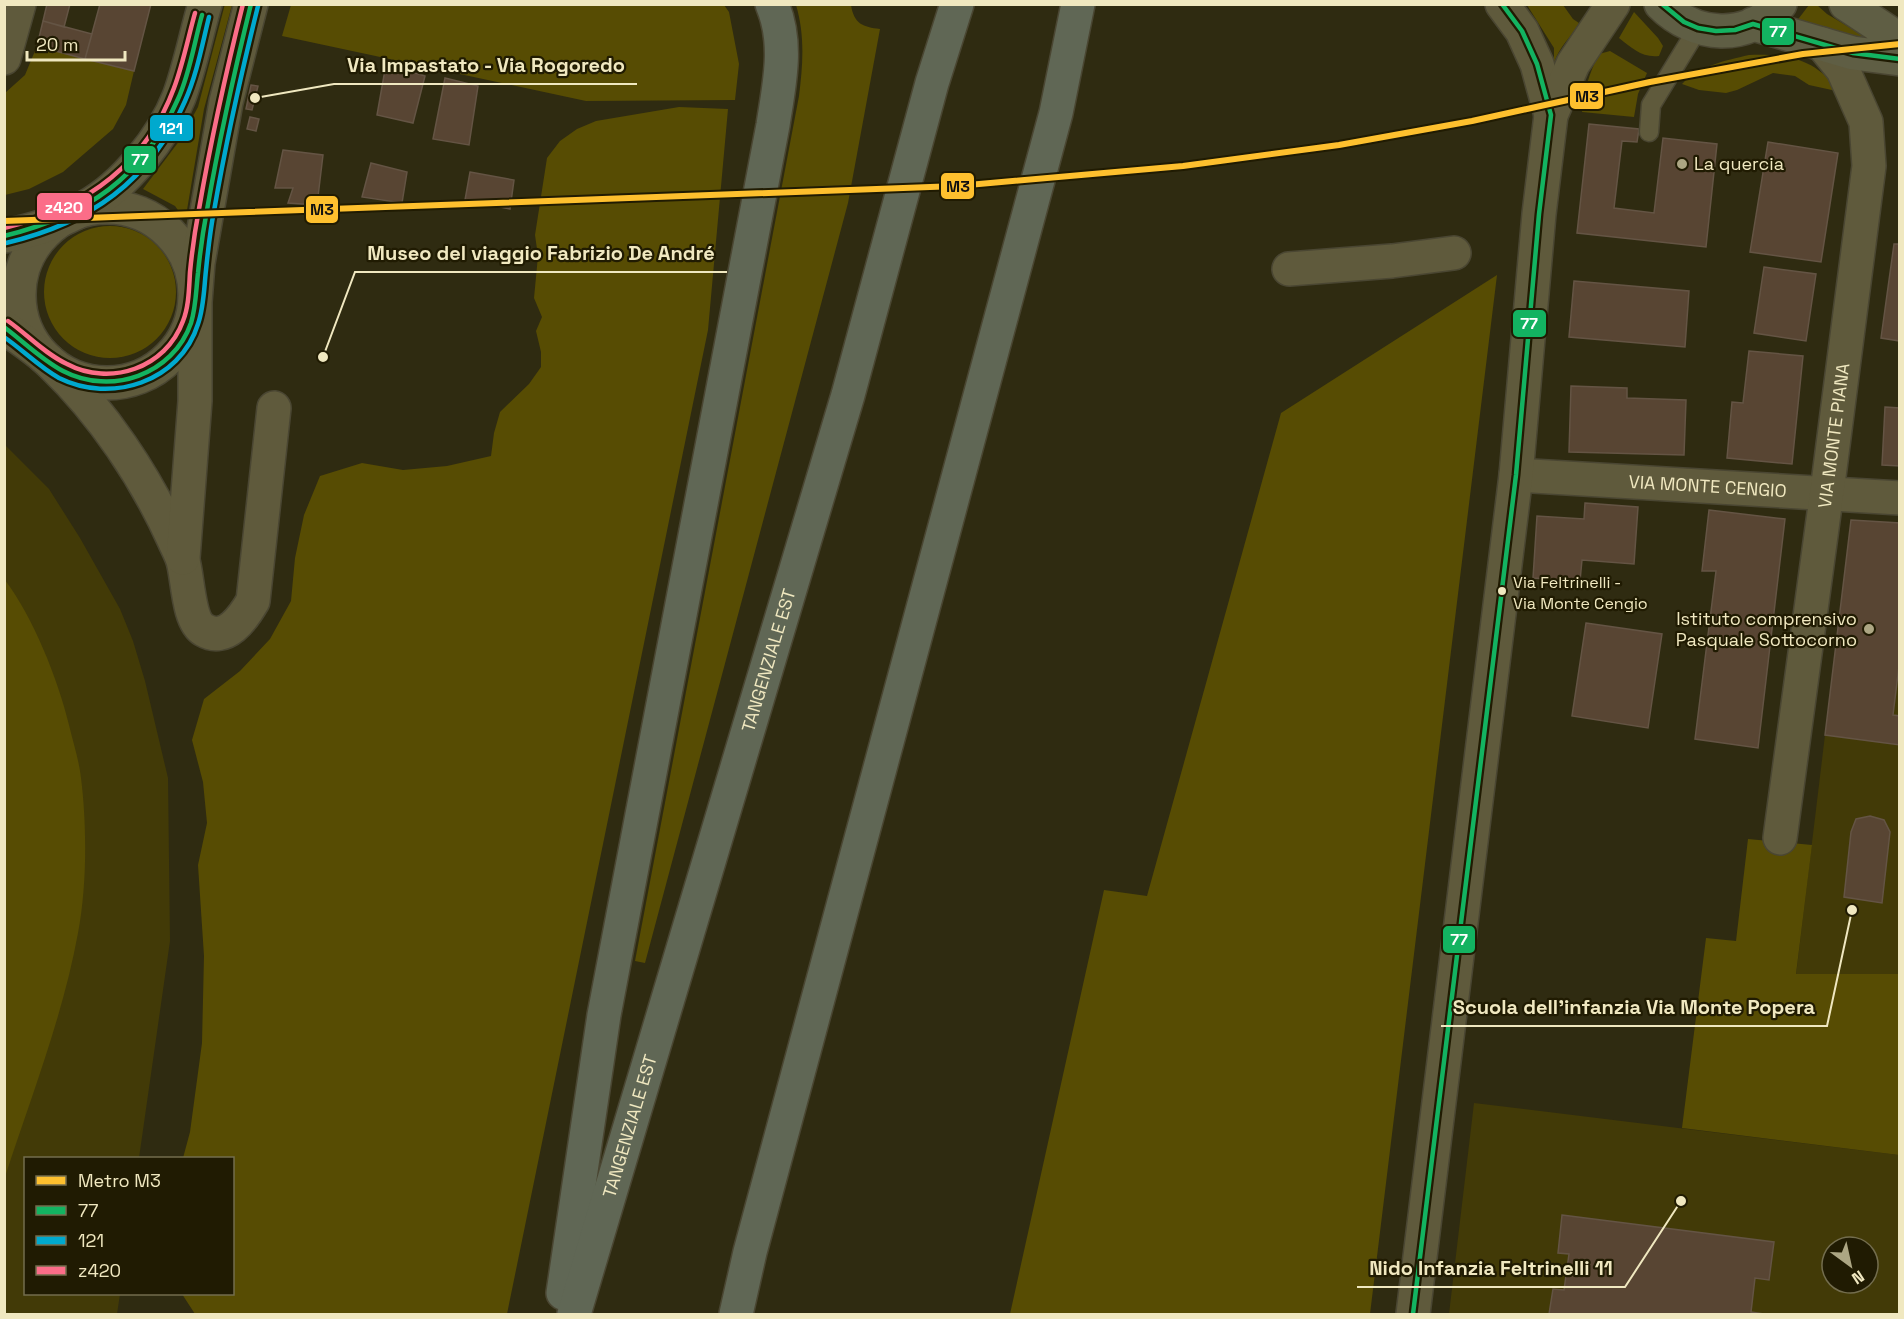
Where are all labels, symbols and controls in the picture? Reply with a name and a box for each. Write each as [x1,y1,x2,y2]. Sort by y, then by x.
line badge: 77 [1761,17,1795,46]
text: 77 [1769,21,1787,42]
scale bar [27,24,124,62]
text: 20 m [36,33,79,56]
callout: Via Impastato - Via Rogoredo [334,46,637,84]
text: Via Impastato - Via Rogoredo [347,52,625,78]
line badge: M3 [1569,82,1604,110]
text: M3 [1575,86,1599,107]
line badge: 121 [149,114,194,142]
text: 121 [159,118,183,139]
line badge: 77 [123,145,157,174]
text: 77 [131,149,149,170]
place label: La quercia [1694,152,1784,175]
marker: La quercia [1675,157,1689,171]
line badge: M3 [940,172,975,200]
text: M3 [946,176,970,197]
line badge: z420 [36,192,93,221]
line badge: M3 [305,195,339,224]
text: z420 [45,197,83,218]
text: M3 [310,199,334,220]
callout: Museo del viaggio Fabrizio De André [355,234,727,272]
text: Museo del viaggio Fabrizio De André [367,240,715,266]
line badge: 77 [1512,309,1547,338]
text: 77 [1520,313,1538,334]
street label: VIA MONTE PIANA [1813,362,1854,510]
street label: VIA MONTE CENGIO [1628,470,1787,502]
place label: Via Feltrinelli - Via Monte Cengio [1513,572,1648,614]
street label: TANGENZIALE EST [736,585,801,735]
marker: Via Feltrinelli - Via Monte Cengio [1496,585,1508,597]
place label: Istituto comprensivo Pasquale Sottocorno [1676,607,1857,651]
marker: Istituto comprensivo Pasquale Sottocorno [1862,622,1876,636]
line badge: 77 [1442,925,1476,954]
text: 77 [1450,929,1468,950]
callout: Scuola dell’infanzia Via Monte Popera [1441,988,1827,1026]
text: Scuola dell’infanzia Via Monte Popera [1453,994,1816,1020]
street label: TANGENZIALE EST [597,1051,662,1200]
legend [24,1157,234,1295]
text: Metro M3 [78,1169,161,1192]
text: 77 [78,1199,98,1222]
text: 121 [78,1229,104,1252]
north arrow [1820,1235,1880,1295]
callout: Nido Infanzia Feltrinelli 11 [1357,1249,1625,1287]
text: Nido Infanzia Feltrinelli 11 [1369,1255,1613,1281]
text: z420 [78,1259,121,1282]
text: N [1848,1265,1868,1289]

